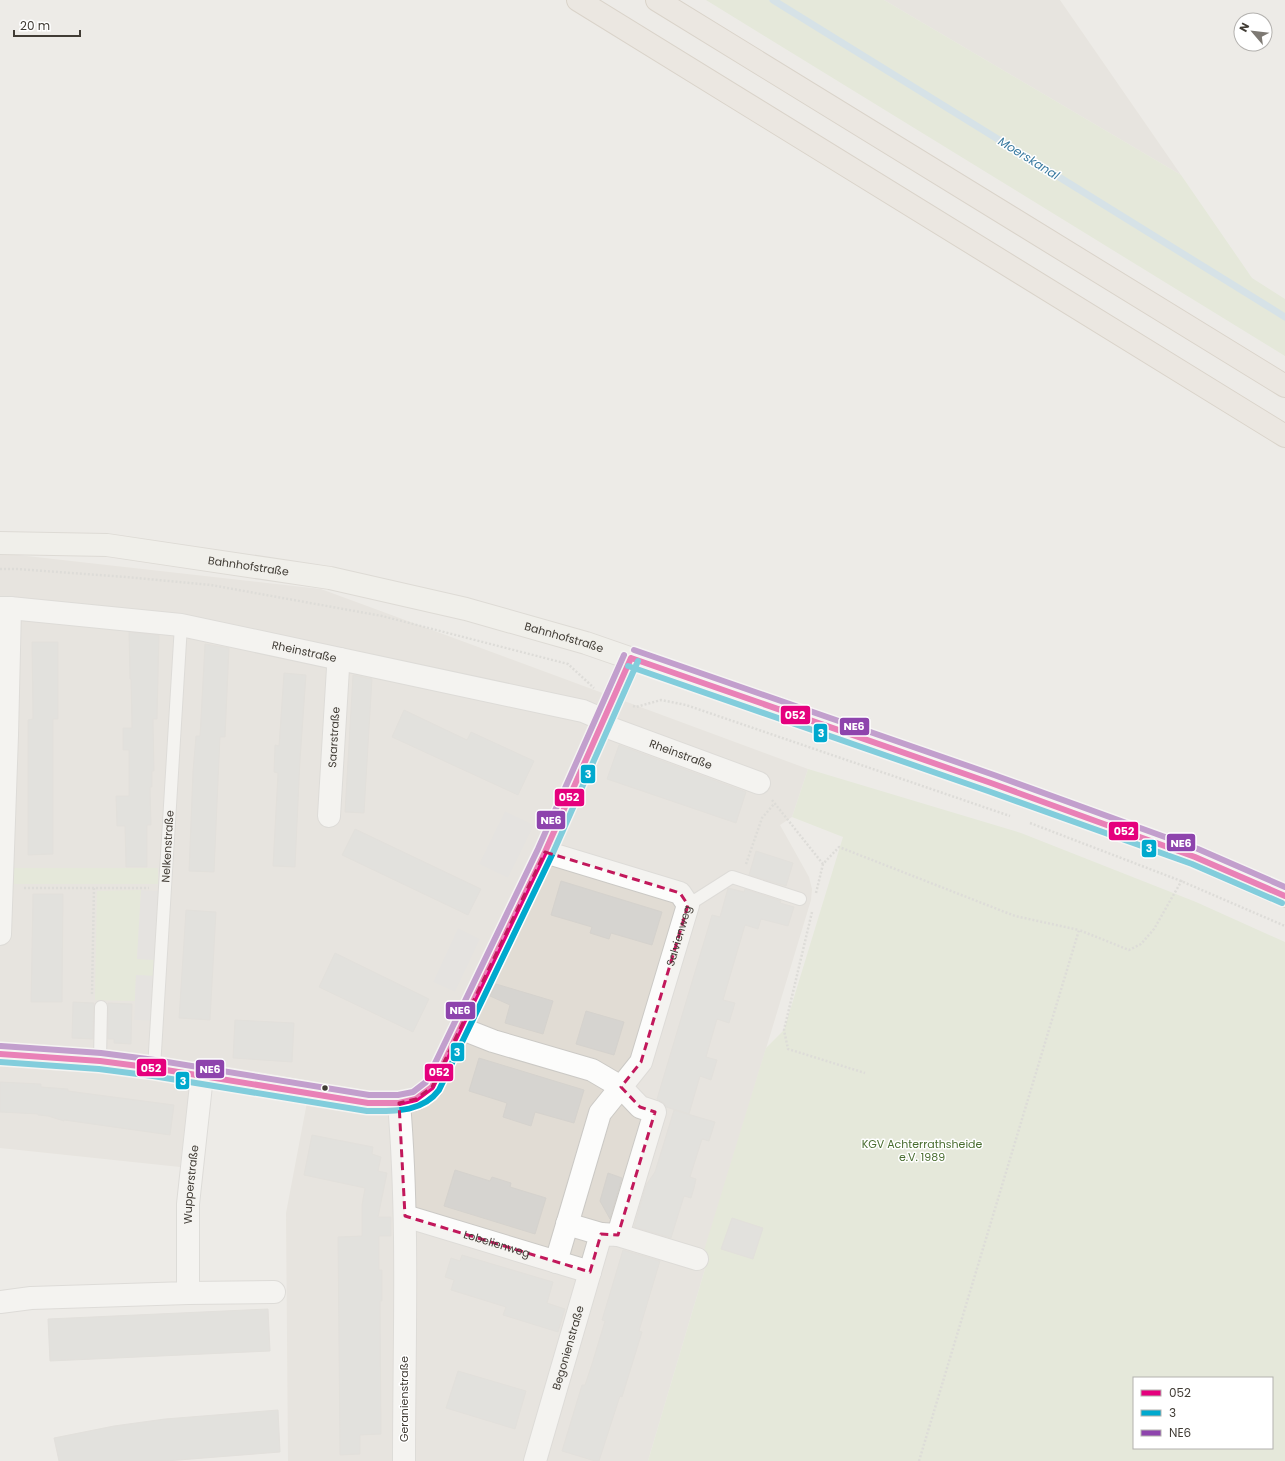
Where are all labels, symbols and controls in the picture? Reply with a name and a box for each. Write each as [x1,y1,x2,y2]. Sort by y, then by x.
scale bar [14,12,80,38]
north arrow [1233,12,1273,52]
text: 20 m [20,17,50,34]
text: N [1235,20,1253,35]
water label: Moerskanal [995,132,1063,184]
street label: Bahnhofstraße [207,552,290,580]
street label: Bahnhofstraße [523,618,606,657]
street label: Rheinstraße [270,637,338,666]
line badge: 052 [780,705,811,725]
street label: Saarstraße [324,706,344,768]
text: 052 [785,707,805,723]
line badge: NE6 [839,717,870,736]
text: NE6 [843,718,865,734]
line badge: 3 [813,723,828,743]
text: 3 [818,725,825,741]
street label: Rheinstraße [647,735,715,773]
line badge: 3 [580,764,596,784]
text: 3 [585,766,592,782]
line badge: 052 [554,788,585,807]
text: 052 [559,789,579,805]
street label: Nelkenstraße [157,810,178,883]
line badge: NE6 [536,810,566,830]
text: NE6 [540,812,562,828]
line badge: 052 [1108,821,1139,841]
text: 052 [1114,823,1134,839]
line badge: NE6 [1166,833,1196,852]
text: NE6 [1170,835,1192,851]
line badge: 3 [1141,839,1157,858]
text: 3 [1146,840,1153,856]
street label: Salvienweg [662,903,695,968]
line badge: NE6 [445,1001,476,1020]
text: NE6 [449,1002,471,1018]
line badge: 3 [450,1042,465,1062]
text: 3 [454,1044,461,1060]
line badge: 052 [136,1058,167,1077]
line badge: NE6 [195,1059,225,1079]
text: 052 [141,1060,161,1076]
text: NE6 [199,1061,221,1077]
line badge: 052 [424,1063,454,1082]
text: 052 [429,1064,449,1080]
line badge: 3 [175,1071,190,1090]
text: 3 [180,1073,187,1089]
unlabelled marker [320,1083,330,1093]
park label: KGV Achterrathsheide e.V. 1989 [862,1136,983,1165]
street label: Wupperstraße [180,1144,202,1224]
street label: Lobelienweg [462,1226,532,1261]
street label: Begonienstraße [548,1303,588,1392]
street label: Geranienstraße [396,1356,412,1442]
legend [1133,1377,1273,1449]
text: 052 [1169,1384,1191,1401]
text: 3 [1169,1404,1176,1421]
text: NE6 [1169,1424,1191,1441]

